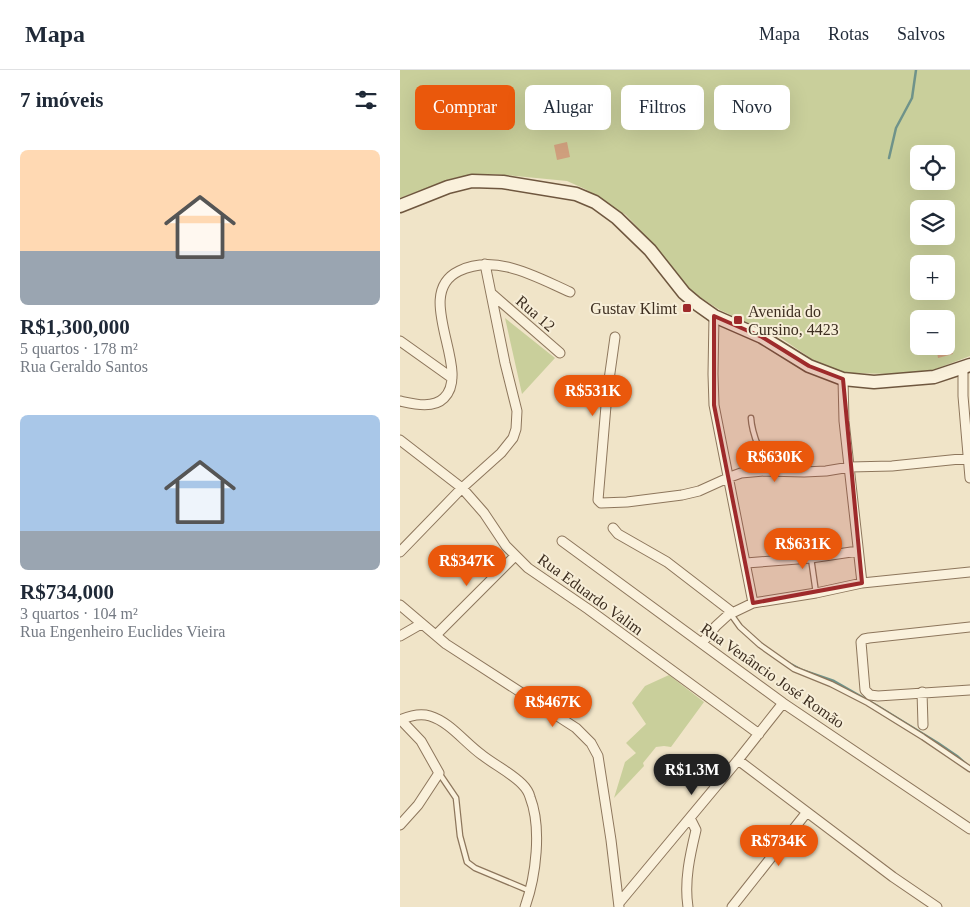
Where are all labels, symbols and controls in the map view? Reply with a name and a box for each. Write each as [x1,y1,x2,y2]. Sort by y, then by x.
text: Mapa [25,21,85,47]
text: Mapa [759,24,800,44]
text: Rotas [828,24,869,44]
text: Salvos [897,24,945,44]
chip: Comprar [415,85,515,130]
chip: Alugar [525,85,611,130]
chip: Filtros [621,85,704,130]
chip: Novo [714,85,790,130]
icon: filters [352,86,380,114]
text: 7 imóveis [20,88,103,112]
map controls [910,145,955,355]
button: locate [910,145,955,190]
icon: home [155,182,245,272]
button: layers [910,200,955,245]
button: + [910,255,955,300]
street label: Rua 12 [513,292,559,335]
place label: Gustav Klimt [590,300,678,317]
marker: Gustav Klimt [681,302,693,314]
place label: Avenida do Cursino, 4423 [748,303,839,338]
button: − [910,310,955,355]
marker: Avenida do Cursino, 4423 [732,314,744,326]
text: R$1,300,000 [20,315,130,339]
text: 5 quartos · 178 m² [20,340,138,357]
text: Rua Geraldo Santos [20,358,148,375]
pin: R$531K [552,374,634,417]
text: R$531K [565,382,621,399]
pin: R$630K [734,440,816,483]
icon: home [155,447,245,537]
text: R$630K [747,448,803,465]
pin: R$631K [762,528,844,570]
text: R$631K [775,535,831,552]
pin: R$347K [426,544,508,587]
street label: Rua Eduardo Valim [535,551,647,639]
text: R$347K [439,552,495,569]
text: R$734,000 [20,580,114,604]
text: 3 quartos · 104 m² [20,605,138,622]
street label: Rua Venâncio José Romão [698,619,848,731]
text: Rua Engenheiro Euclides Vieira [20,623,225,640]
pin: R$467K [512,686,594,728]
text: R$467K [525,693,581,710]
pin: R$1.3M [651,754,733,796]
text: R$1.3M [665,761,719,778]
pin: R$734K [738,824,820,867]
text: R$734K [751,832,807,849]

